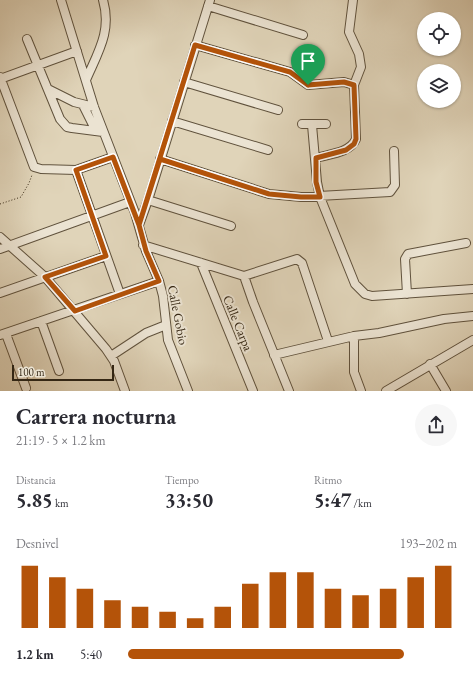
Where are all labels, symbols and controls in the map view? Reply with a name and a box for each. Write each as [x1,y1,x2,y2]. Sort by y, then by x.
map controls [417,12,461,108]
button: locate [417,12,461,56]
pin [291,44,325,85]
icon: arrive [297,50,319,72]
button: layers [417,64,461,108]
street label: Calle Gobio [164,284,192,346]
street label: Calle Carpa [219,293,257,354]
scale bar [12,363,114,382]
text: 100 m [18,365,45,379]
text: Carrera nocturna [16,402,176,431]
button: share [415,404,457,446]
text: 21:19 · 5 × 1.2 km [16,432,106,449]
text: Distancia [16,473,56,487]
text: Tiempo [165,473,199,487]
text: Ritmo [314,473,342,487]
text: 5.85 [16,487,53,513]
text: 33:50 [165,487,213,513]
text: 5:47 [314,487,351,513]
text: km [53,496,69,510]
text: /km [351,496,372,510]
text: Desnivel [16,535,59,552]
text: 193–202 m [400,535,457,552]
text: 1.2 km [16,646,54,663]
text: 5:40 [80,646,102,663]

